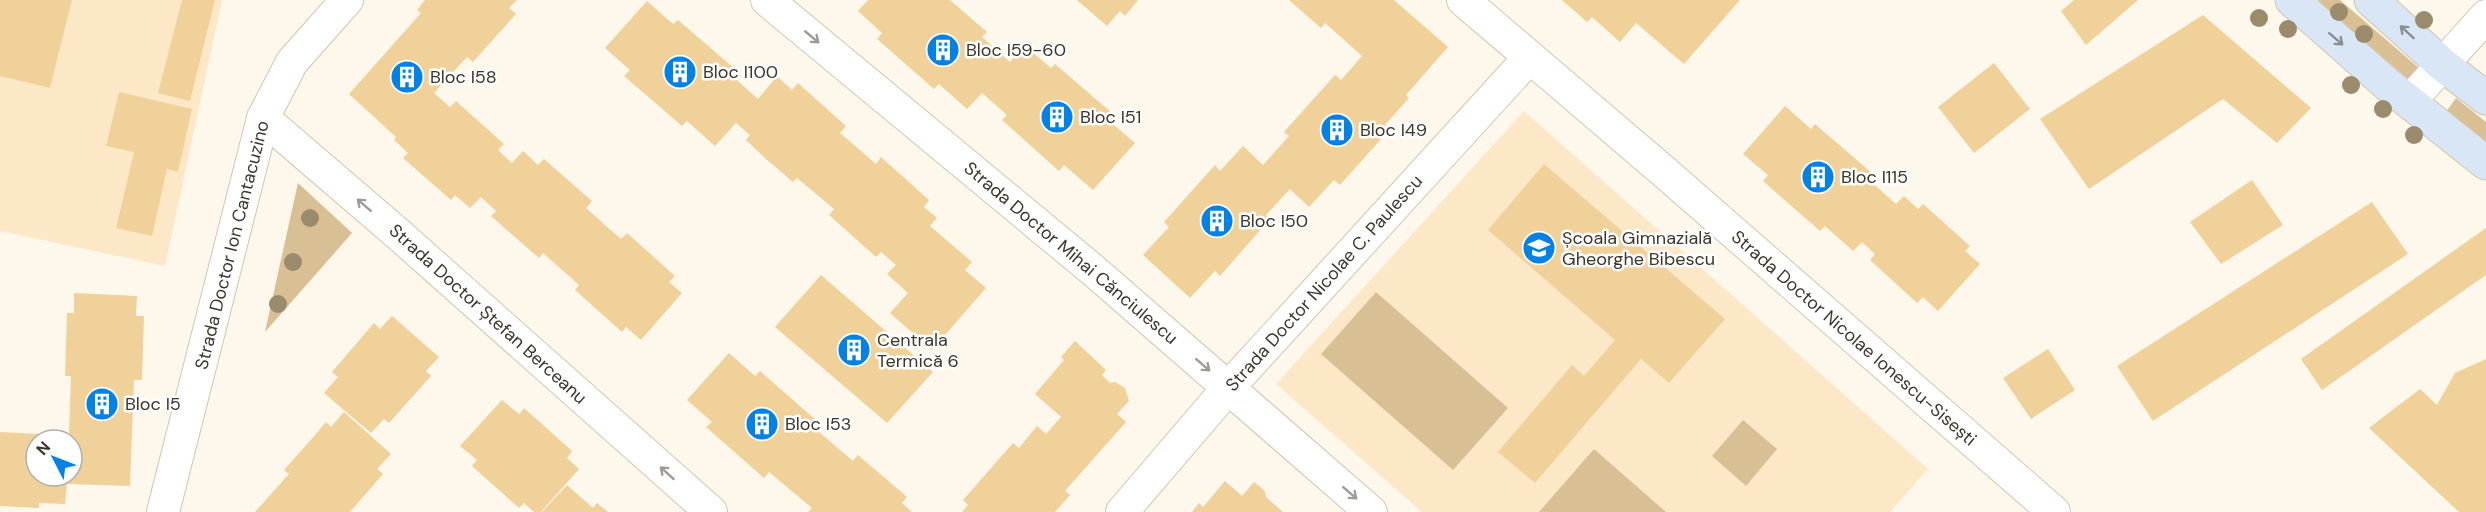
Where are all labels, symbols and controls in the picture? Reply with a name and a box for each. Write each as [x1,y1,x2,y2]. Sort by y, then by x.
one-way arrow [2400,25,2415,39]
one-way arrow [804,31,820,44]
building icon: Bloc I59-60 [925,32,961,68]
one-way arrow [2328,32,2343,46]
place label: Bloc I59-60 [966,38,1066,62]
building icon: Bloc I100 [662,54,698,90]
building icon: Bloc I58 [389,59,425,95]
place label: Bloc I100 [703,60,778,84]
place label: Bloc I58 [430,65,497,89]
building icon: Bloc I51 [1039,99,1075,135]
place label: Bloc I51 [1080,105,1141,129]
building icon: Bloc I49 [1319,112,1355,148]
street label: Strada Doctor Ion Cantacuzino [189,118,275,372]
place label: Bloc I49 [1360,118,1427,142]
street label: Strada Doctor Mihai Cănciulescu [959,156,1183,350]
building icon: Bloc I115 [1800,159,1836,195]
place label: Bloc I115 [1841,165,1908,189]
street label: Strada Doctor Nicolae C. Paulescu [1220,170,1428,396]
one-way arrow [356,198,372,211]
building icon: Bloc I50 [1199,203,1235,239]
place label: Bloc I50 [1240,209,1308,233]
street label: Strada Doctor Ștefan Berceanu [384,219,592,409]
street label: Strada Doctor Nicolae Ionescu-Sisești [1726,225,1982,451]
place label: Școala Gimnazială Gheorghe Bibescu [1562,226,1715,271]
school or university icon: Școala Gimnazială Gheorghe Bibescu [1521,230,1557,266]
place label: Centrala Termică 6 [877,328,959,373]
building icon: Centrala Termică 6 [836,332,872,368]
one-way arrow [1195,358,1211,371]
building icon: Bloc I5 [84,386,120,422]
place label: Bloc I5 [125,392,181,416]
building icon: Bloc I53 [744,406,780,442]
place label: Bloc I53 [785,412,851,436]
north arrow [24,428,84,488]
text: N [32,437,55,460]
one-way arrow [660,466,675,480]
one-way arrow [1342,486,1357,500]

